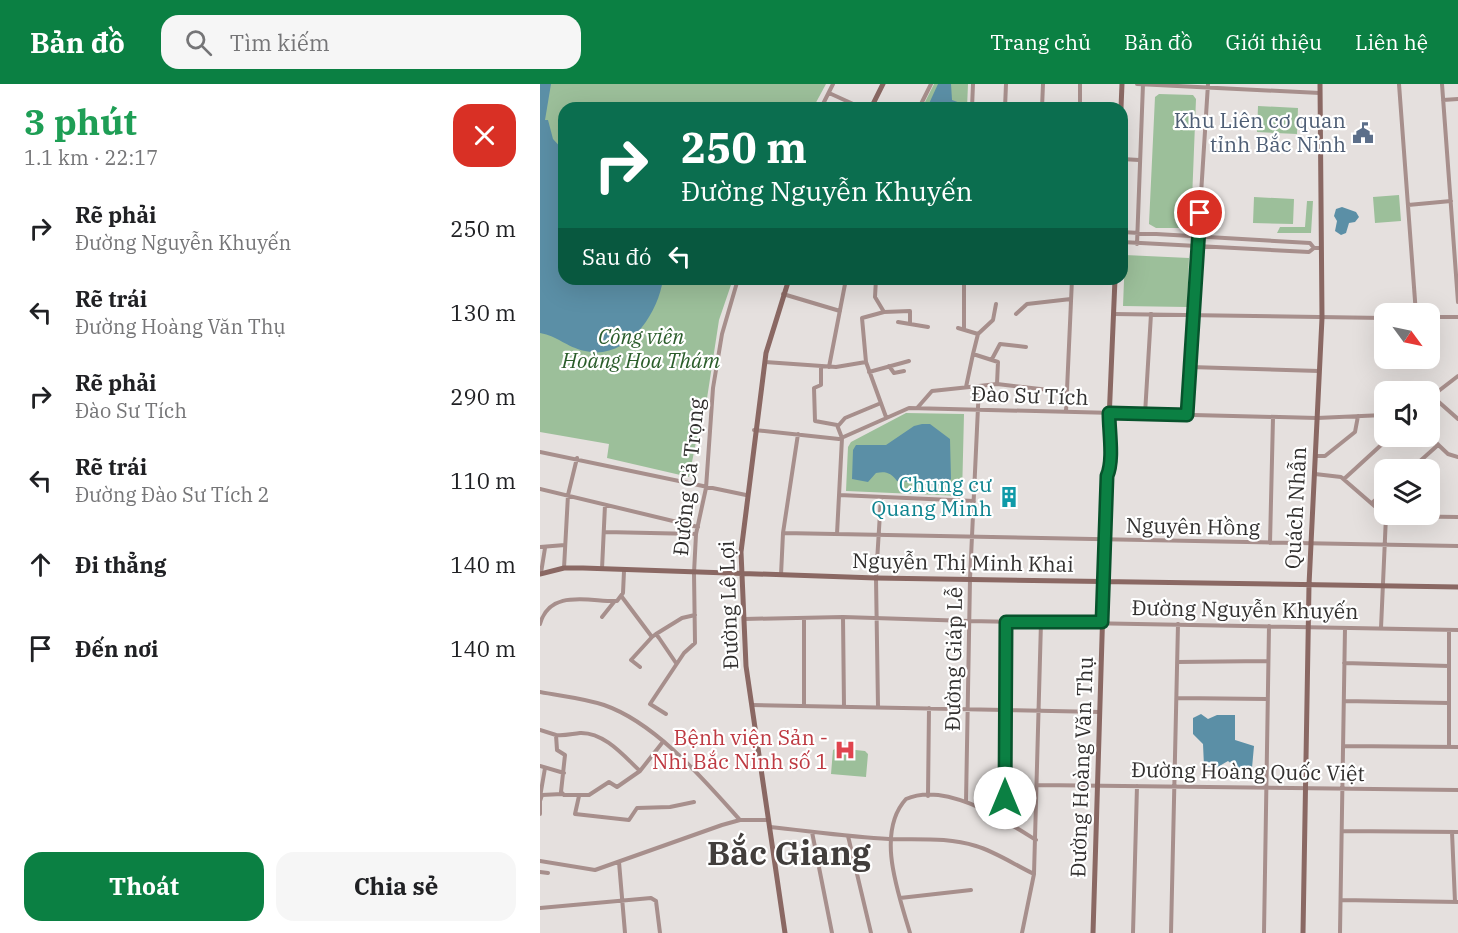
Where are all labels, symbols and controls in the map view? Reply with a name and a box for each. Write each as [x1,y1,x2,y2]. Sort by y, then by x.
search box [161,15,581,69]
text: Bản đồ [30,24,125,61]
icon: search [182,26,215,59]
text: Tìm kiếm [230,28,330,57]
text: Trang chủ [990,28,1091,56]
text: Bản đồ [1124,28,1193,56]
text: Giới thiệu [1226,28,1322,56]
text: Liên hệ [1355,28,1428,56]
text: 3 phút [24,98,137,145]
button: close [453,104,516,167]
place label: Khu Liên cơ quan tỉnh Bắc Ninh [1174,106,1346,158]
text: 250 m [681,120,807,175]
public building icon: Khu Liên cơ quan tỉnh Bắc Ninh [1351,121,1375,145]
icon: right [582,126,660,204]
text: 1.1 km · 22:17 [24,144,158,171]
text: Đường Nguyễn Khuyến [681,173,973,208]
pin [1174,187,1225,238]
icon: arrive [1183,196,1216,229]
text: Rẽ phải [75,200,156,229]
icon: right [24,212,57,245]
text: 250 m [450,214,516,243]
text: Đường Nguyễn Khuyến [75,229,291,256]
icon: left [663,240,696,273]
text: Sau đó [582,242,651,271]
text: Rẽ trái [75,284,147,313]
icon: left [24,296,57,329]
text: 130 m [450,298,516,327]
north arrow [1374,303,1440,369]
map controls [1374,303,1440,525]
text: Đường Hoàng Văn Thụ [75,313,286,340]
park label: Công viên Hoàng Hoa Thám [561,322,720,374]
text: Rẽ phải [75,368,156,397]
street label: Đào Sư Tích [971,379,1089,411]
icon: right [24,380,57,413]
button: sound [1374,381,1440,447]
text: 290 m [450,382,516,411]
street label: Đường Cả Trọng [666,396,710,557]
text: Đào Sư Tích [75,397,187,424]
street label: Quách Nhẫn [1278,446,1312,570]
text: Rẽ trái [75,452,147,481]
button: layers [1374,459,1440,525]
icon: left [24,464,57,497]
text: 110 m [450,466,516,495]
place label: Chung cư Quang Minh [871,470,992,522]
text: Đường Đào Sư Tích 2 [75,481,270,508]
building icon: Chung cư Quang Minh [997,485,1021,509]
street label: Nguyên Hồng [1126,511,1261,541]
street label: Đường Lê Lợi [712,540,744,670]
street label: Nguyễn Thị Minh Khai [852,546,1074,578]
icon: ahead [24,548,57,581]
text: Đi thẳng [75,550,167,579]
text: 140 m [450,550,516,579]
street label: Đường Giáp Lễ [938,587,968,731]
street label: Đường Nguyễn Khuyến [1131,593,1359,625]
icon: arrive [24,632,57,665]
text: Đến nơi [75,634,158,663]
text: 140 m [450,634,516,663]
street label: Đường Hoàng Văn Thụ [1063,656,1099,878]
place label: Bệnh viện Sản - Nhi Bắc Ninh số 1 [652,723,828,775]
hospital icon: Bệnh viện Sản - Nhi Bắc Ninh số 1 [833,738,857,762]
street label: Đường Hoàng Quốc Việt [1131,755,1365,787]
position arrow [973,766,1037,830]
district label: Bắc Giang [707,831,871,874]
button: Thoát [24,852,264,921]
button: Chia sẻ [276,852,516,921]

